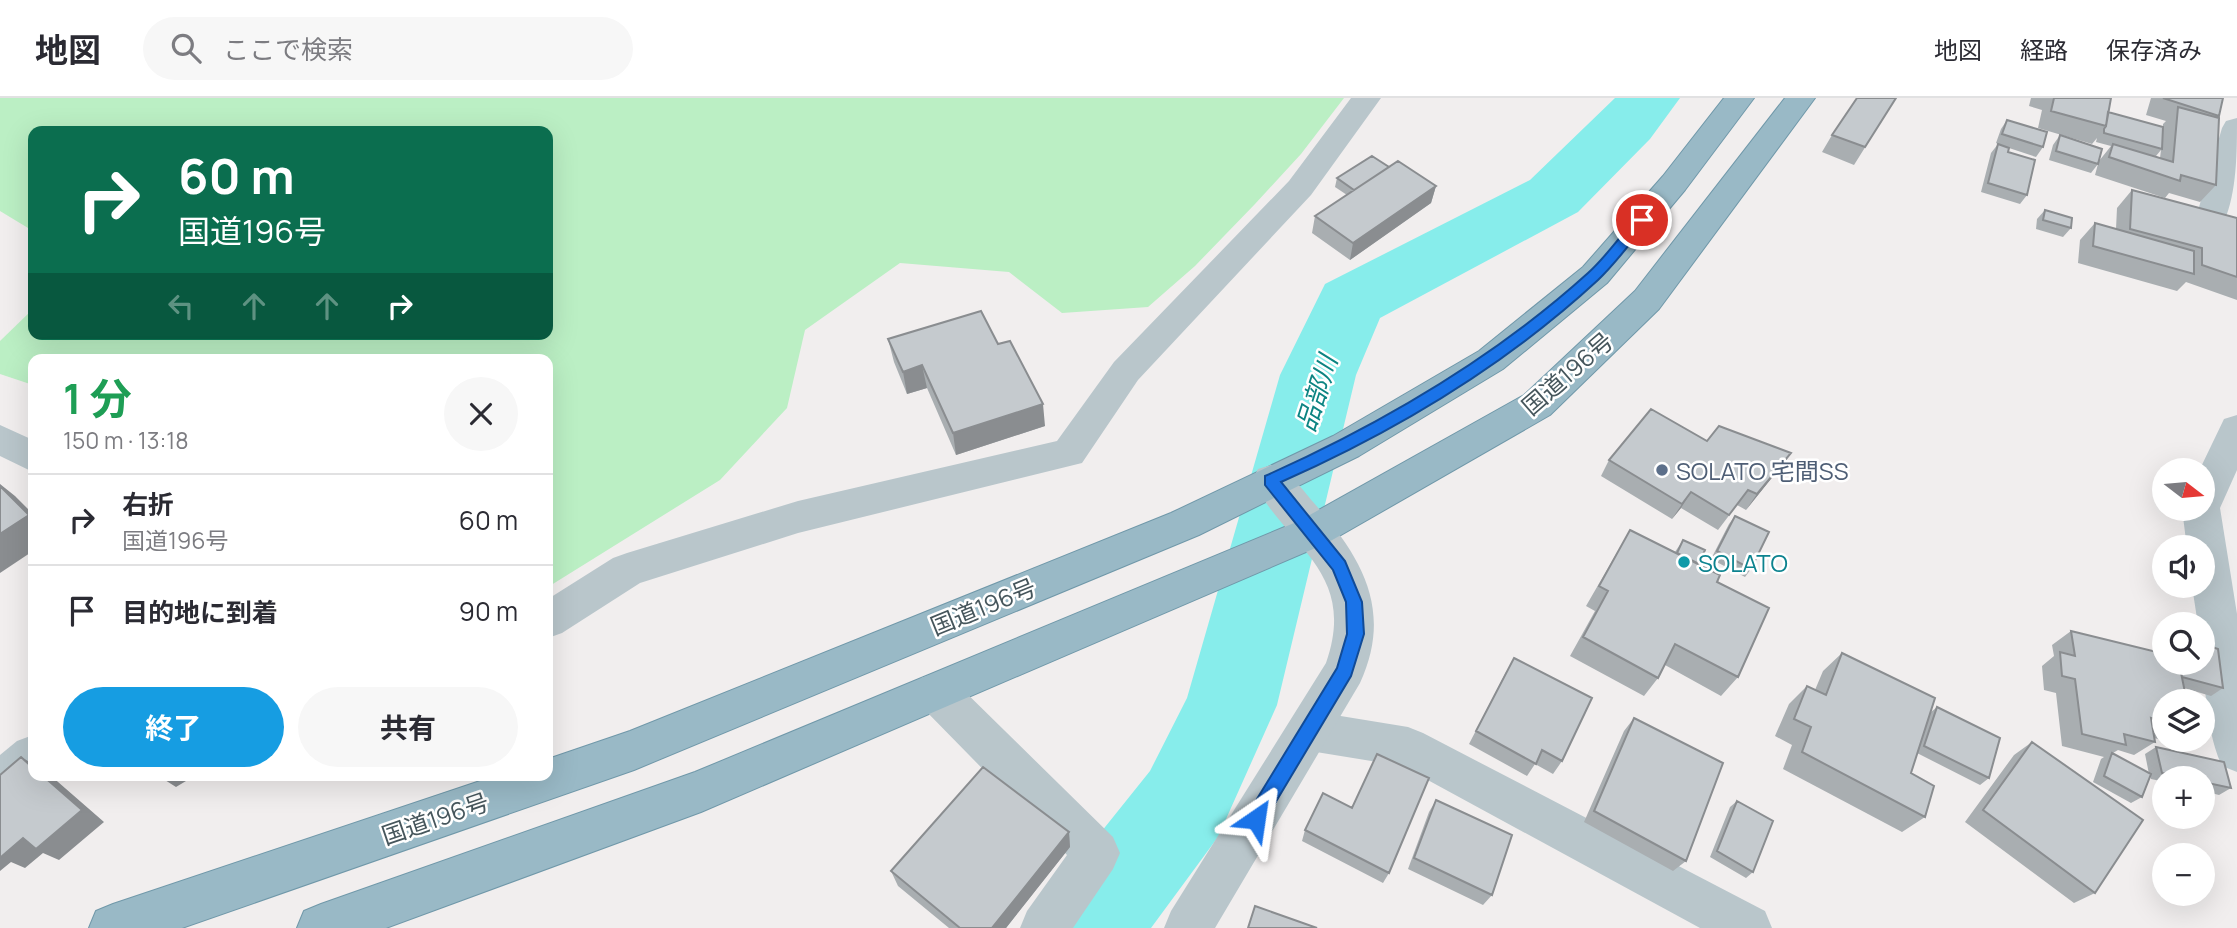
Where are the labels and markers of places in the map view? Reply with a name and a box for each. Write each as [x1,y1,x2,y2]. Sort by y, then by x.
pin [1612,190,1672,250]
place label: SOLATO 宅間SS [1676,454,1849,487]
marker: SOLATO 宅間SS [1654,462,1670,478]
place label: SOLATO [1698,546,1788,579]
marker: SOLATO [1676,554,1692,570]

